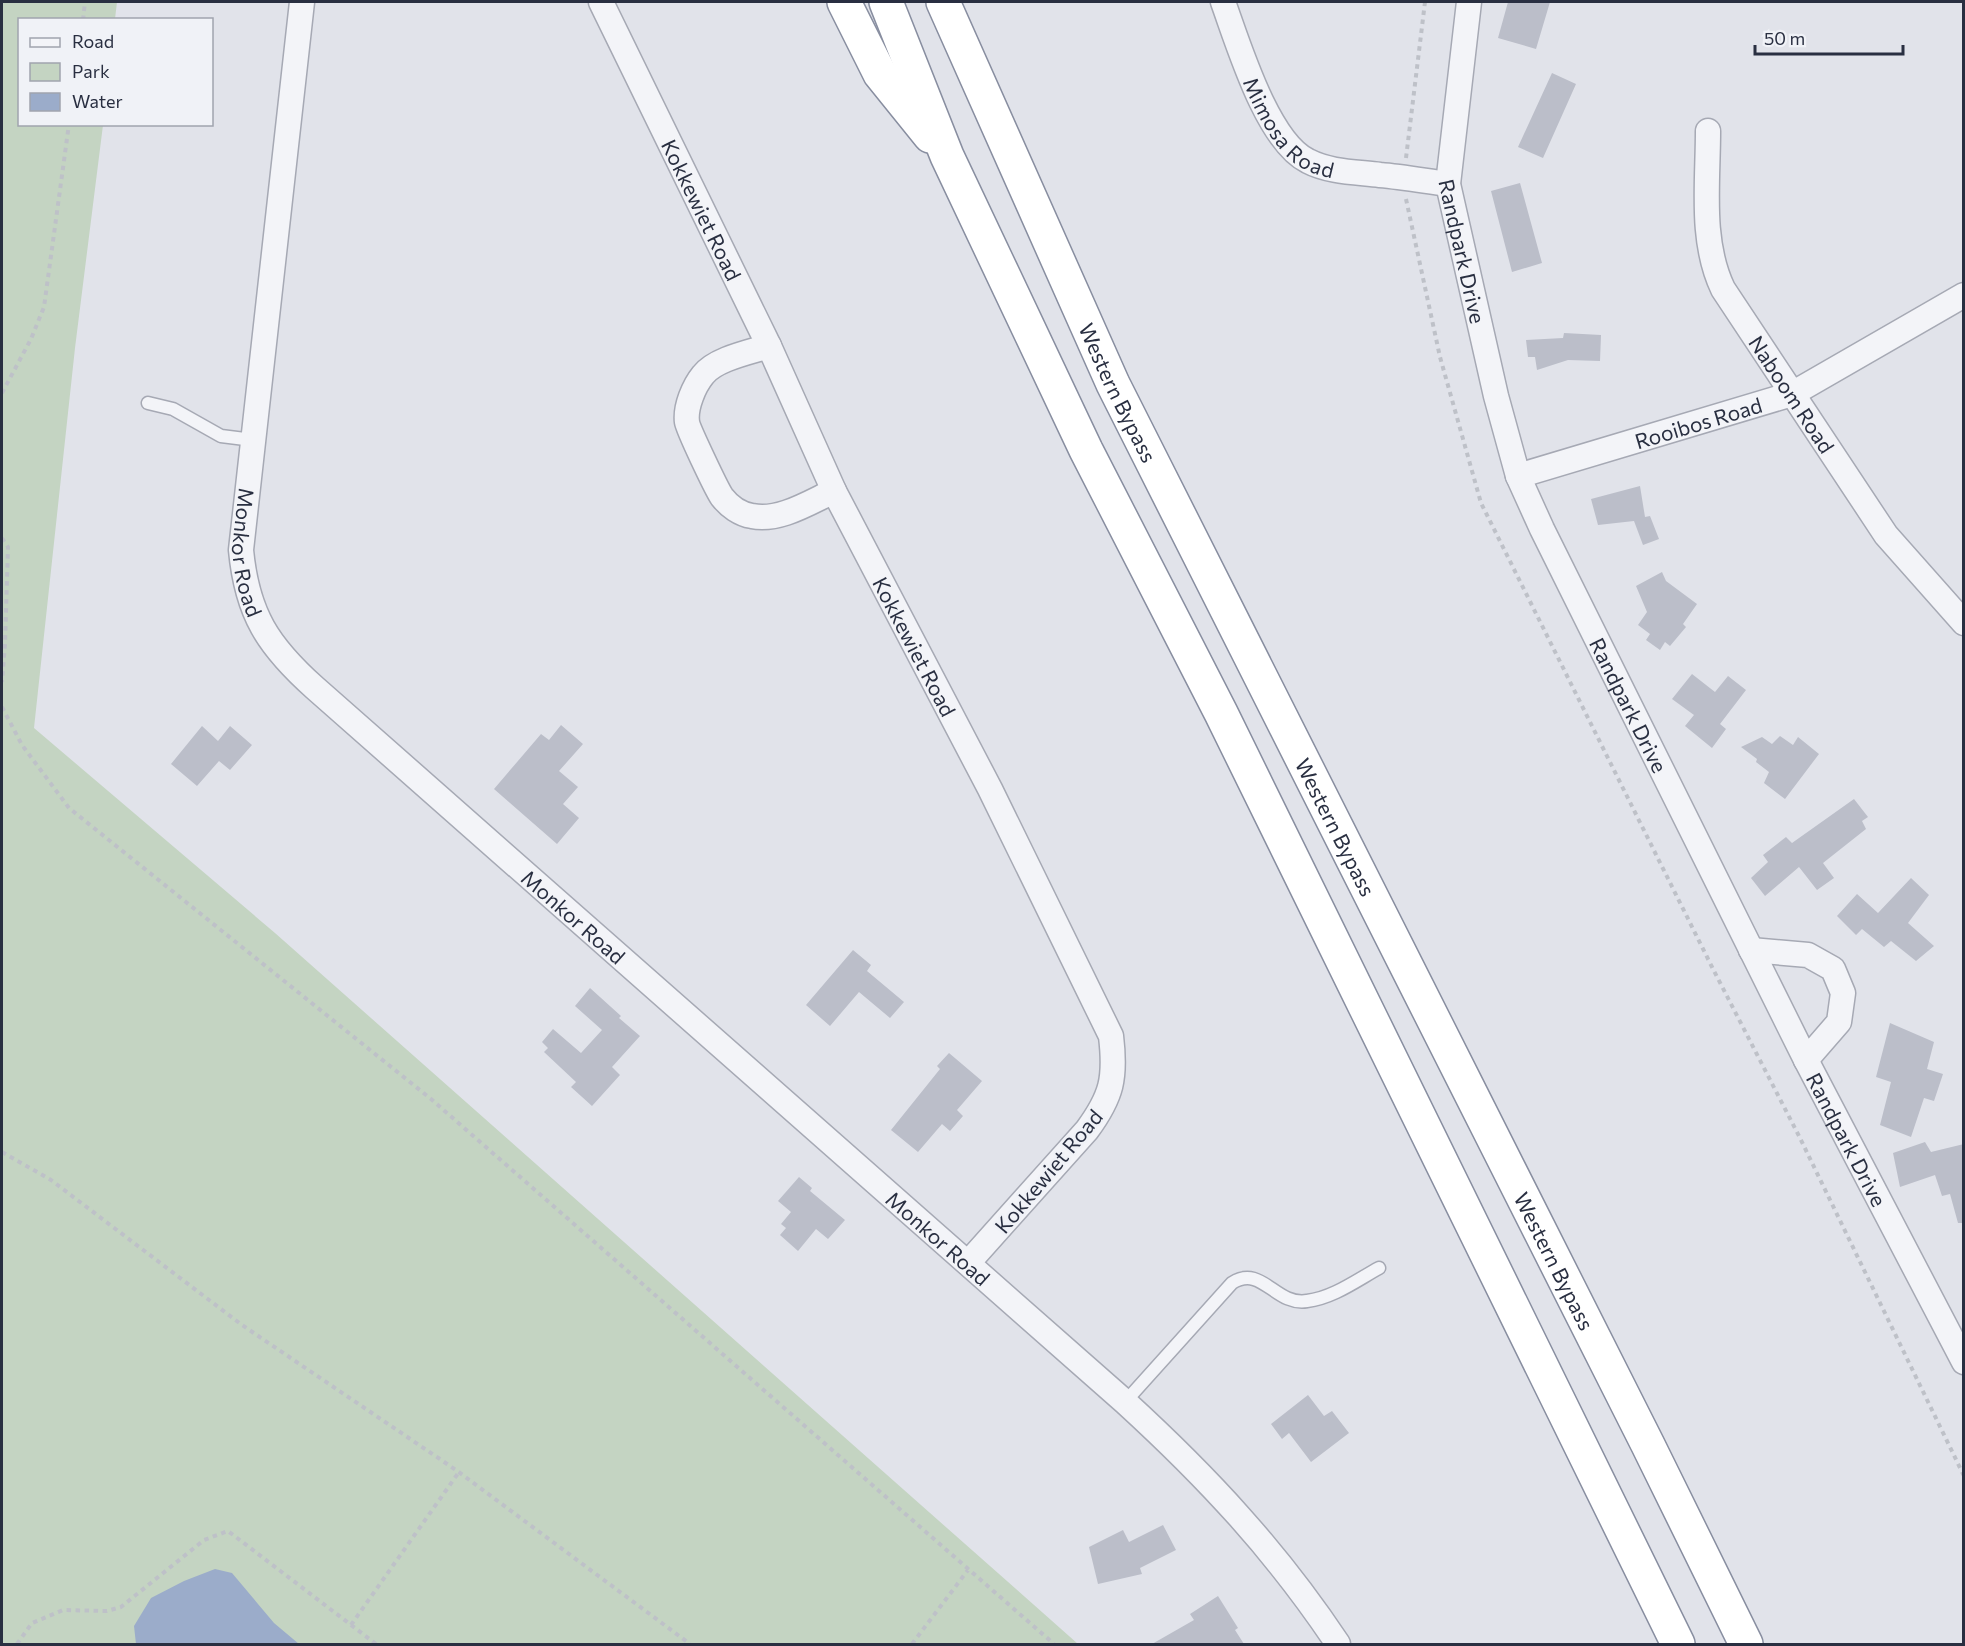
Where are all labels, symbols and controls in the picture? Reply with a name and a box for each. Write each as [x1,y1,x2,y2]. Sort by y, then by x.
legend [18,18,213,126]
scale bar [1755,18,1904,56]
text: 50 m [1764,27,1805,49]
text: Road [72,30,114,52]
text: Park [72,60,110,82]
street label: Mimosa Road [1239,73,1337,182]
text: Water [72,90,123,112]
street label: Kokkewiet Road [657,135,747,284]
street label: Randpark Drive [1435,177,1492,326]
street label: Western Bypass [1075,319,1163,466]
street label: Naboom Road [1745,330,1840,457]
street label: Rooibos Road [1632,391,1765,453]
street label: Monkor Road [228,487,268,620]
street label: Kokkewiet Road [869,572,962,720]
street label: Randpark Drive [1585,633,1673,776]
street label: Western Bypass [1291,754,1382,900]
street label: Monkor Road [517,864,631,969]
street label: Randpark Drive [1802,1068,1893,1210]
street label: Kokkewiet Road [989,1104,1107,1238]
street label: Monkor Road [882,1185,995,1290]
street label: Western Bypass [1510,1188,1600,1334]

